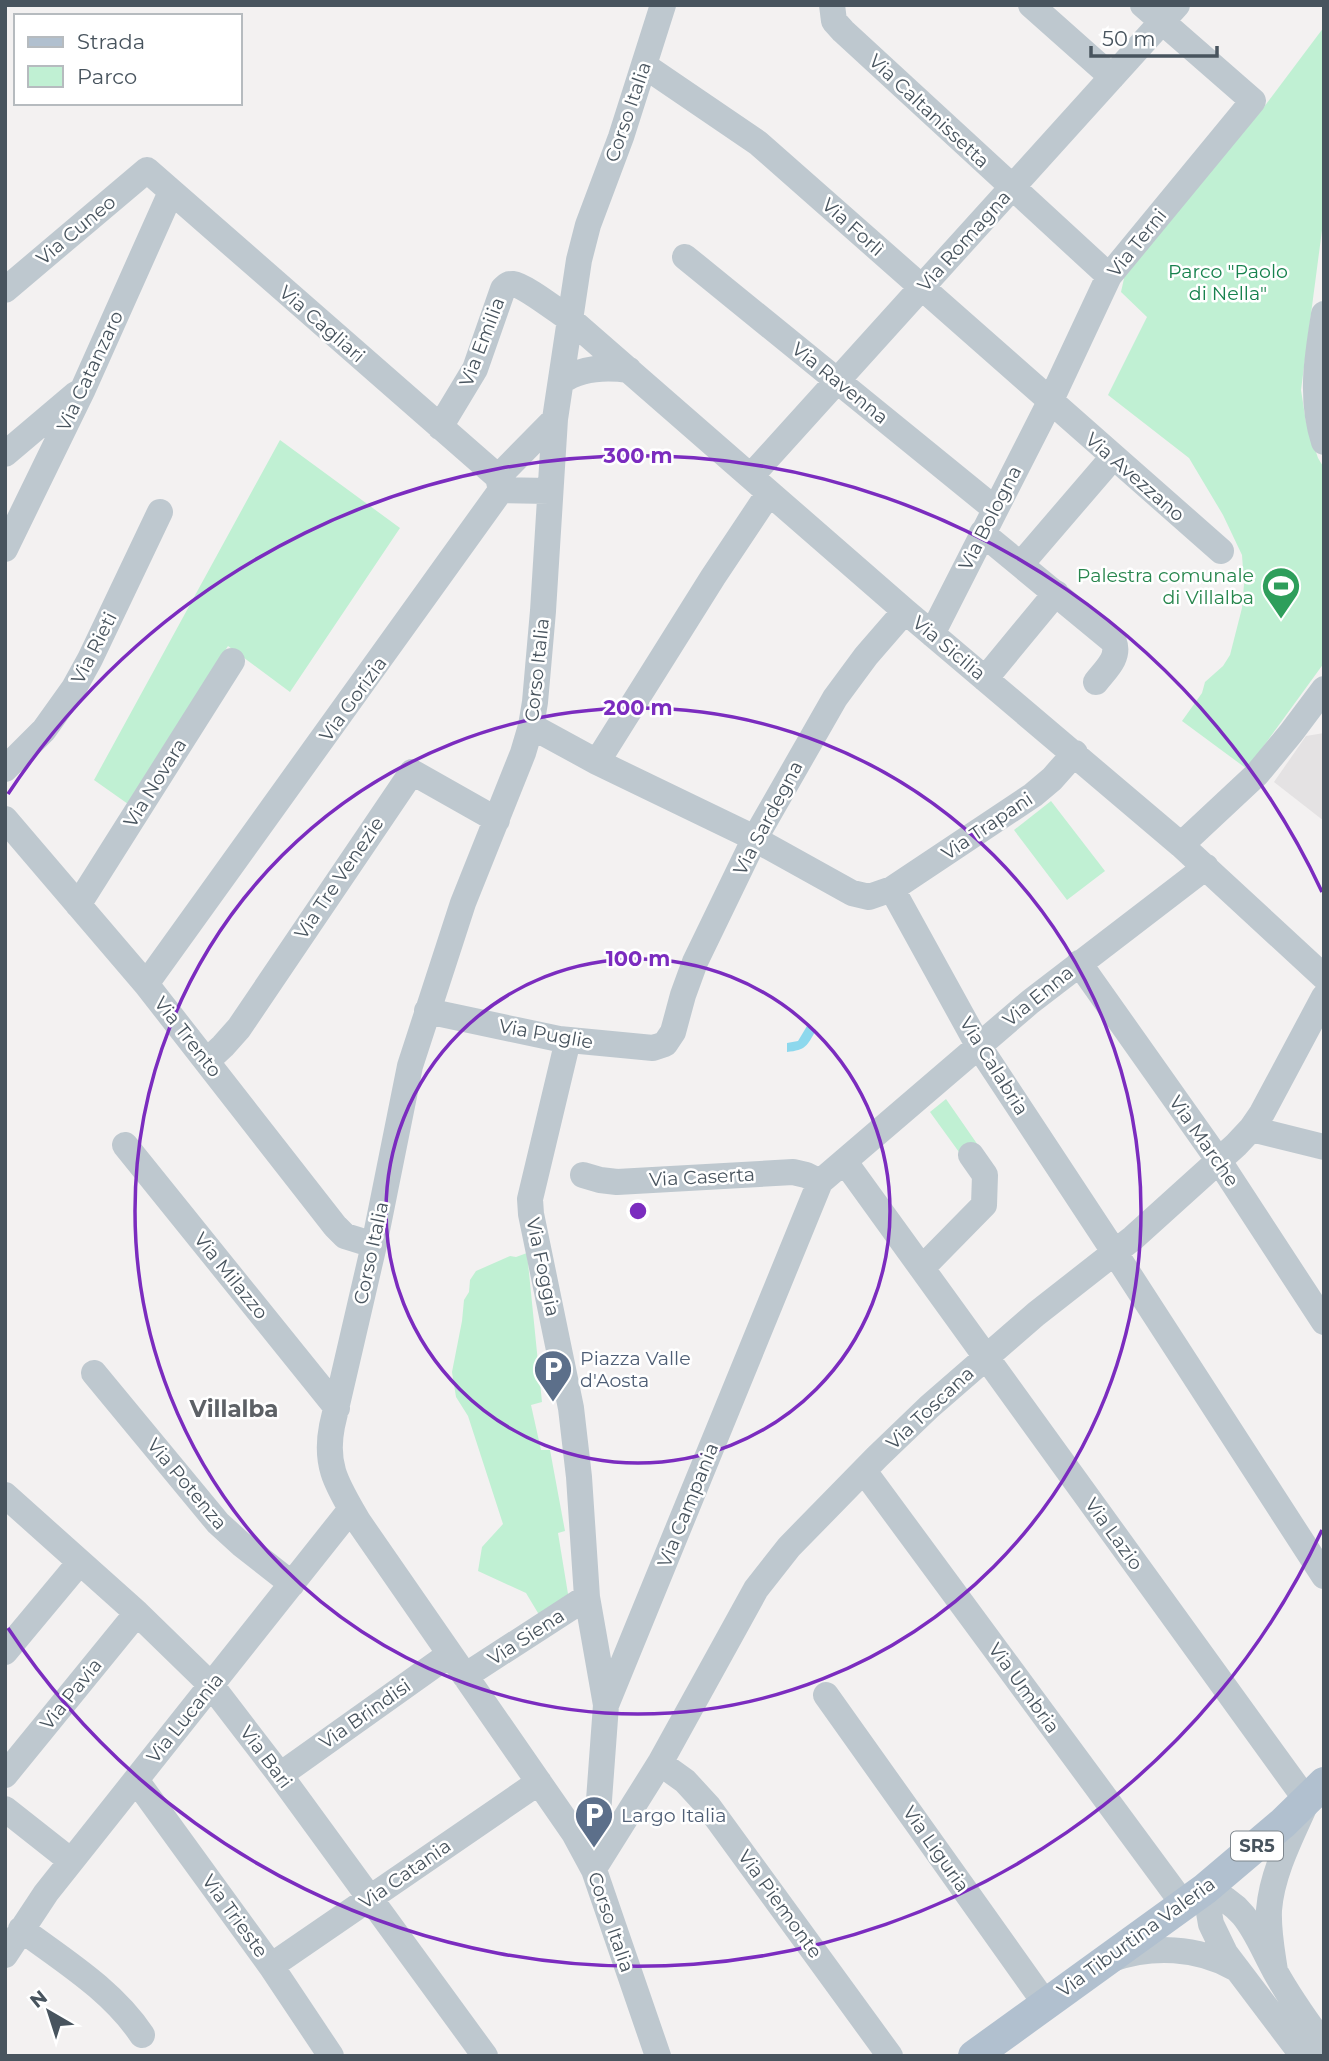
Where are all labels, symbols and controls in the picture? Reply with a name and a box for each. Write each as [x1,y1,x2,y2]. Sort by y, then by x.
legend [14,14,242,105]
scale bar [1091,14,1217,58]
text: 50 m [1102,26,1156,51]
text: Strada [77,29,145,54]
street label: Via Caltanissetta [864,49,994,173]
street label: Corso Italia [600,59,656,165]
text: Parco [77,64,137,89]
street label: Via Romagna [913,186,1015,296]
street label: Via Cuneo [32,190,120,270]
street label: Via Forlì [817,193,889,261]
street label: Via Terni [1103,204,1171,282]
park label: Parco "Paolo di Nella" [1168,260,1288,305]
street label: Via Cagliari [275,281,369,367]
street label: Via Emilia [454,294,510,390]
street label: Via Catanzaro [52,307,128,435]
street label: Via Ravenna [787,337,893,429]
street label: Via Avezzano [1081,428,1189,526]
text: 300 m [603,443,672,468]
street label: Via Bologna [954,462,1026,574]
place label: Palestra comunale di Villalba [1077,564,1254,609]
sports icon: Palestra comunale di Villalba [1260,565,1302,620]
street label: Via Rieti [66,608,122,688]
street label: Via Sicilia [908,611,990,685]
street label: Corso Italia [520,617,554,723]
street label: Via Gorizia [314,652,392,746]
text: 200 m [604,695,672,720]
street label: Via Novara [119,734,191,832]
street label: Via Sardegna [728,757,808,879]
street label: Via Trapani [937,787,1037,865]
street label: Via Tre Venezie [290,812,388,944]
text: 100 m [606,946,670,971]
street label: Via Enna [998,961,1078,1031]
street label: Via Trento [149,992,227,1082]
street label: Via Calabria [955,1013,1033,1119]
street label: Via Puglie [497,1014,595,1054]
street label: Via Marche [1164,1091,1244,1191]
street label: Via Caserta [648,1163,756,1191]
centre of rings [626,1199,650,1223]
street label: Corso Italia [349,1200,393,1306]
street label: Via Foggia [521,1216,565,1318]
street label: Via Milazzo [189,1228,273,1324]
place label: Piazza Valle d'Aosta [580,1347,691,1392]
parking icon: Piazza Valle d'Aosta [532,1348,574,1403]
street label: Via Toscana [881,1362,979,1454]
district label: Villalba [189,1395,278,1423]
street label: Via Potenza [142,1434,232,1534]
street label: Via Campania [653,1439,723,1571]
street label: Via Lazio [1080,1494,1148,1575]
street label: Via Siena [483,1604,569,1670]
street label: Via Umbria [984,1638,1064,1738]
street label: Via Pavia [35,1654,107,1734]
street label: Via Lucania [142,1668,228,1768]
street label: Via Brindisi [315,1674,415,1754]
street label: Via Bari [235,1721,297,1793]
parking icon: Largo Italia [573,1794,615,1849]
street label: Via Liguria [898,1801,974,1897]
place label: Largo Italia [621,1804,726,1827]
road number: SR5 [1231,1832,1283,1860]
street label: Via Catania [355,1834,455,1914]
street label: Via Piemonte [733,1845,827,1963]
street label: Corso Italia [583,1869,639,1975]
street label: Via Trieste [197,1870,273,1962]
street label: Via Tiburtina Valeria [1053,1872,1219,2002]
north arrow [14,1977,84,2047]
text: N [25,1985,52,2013]

